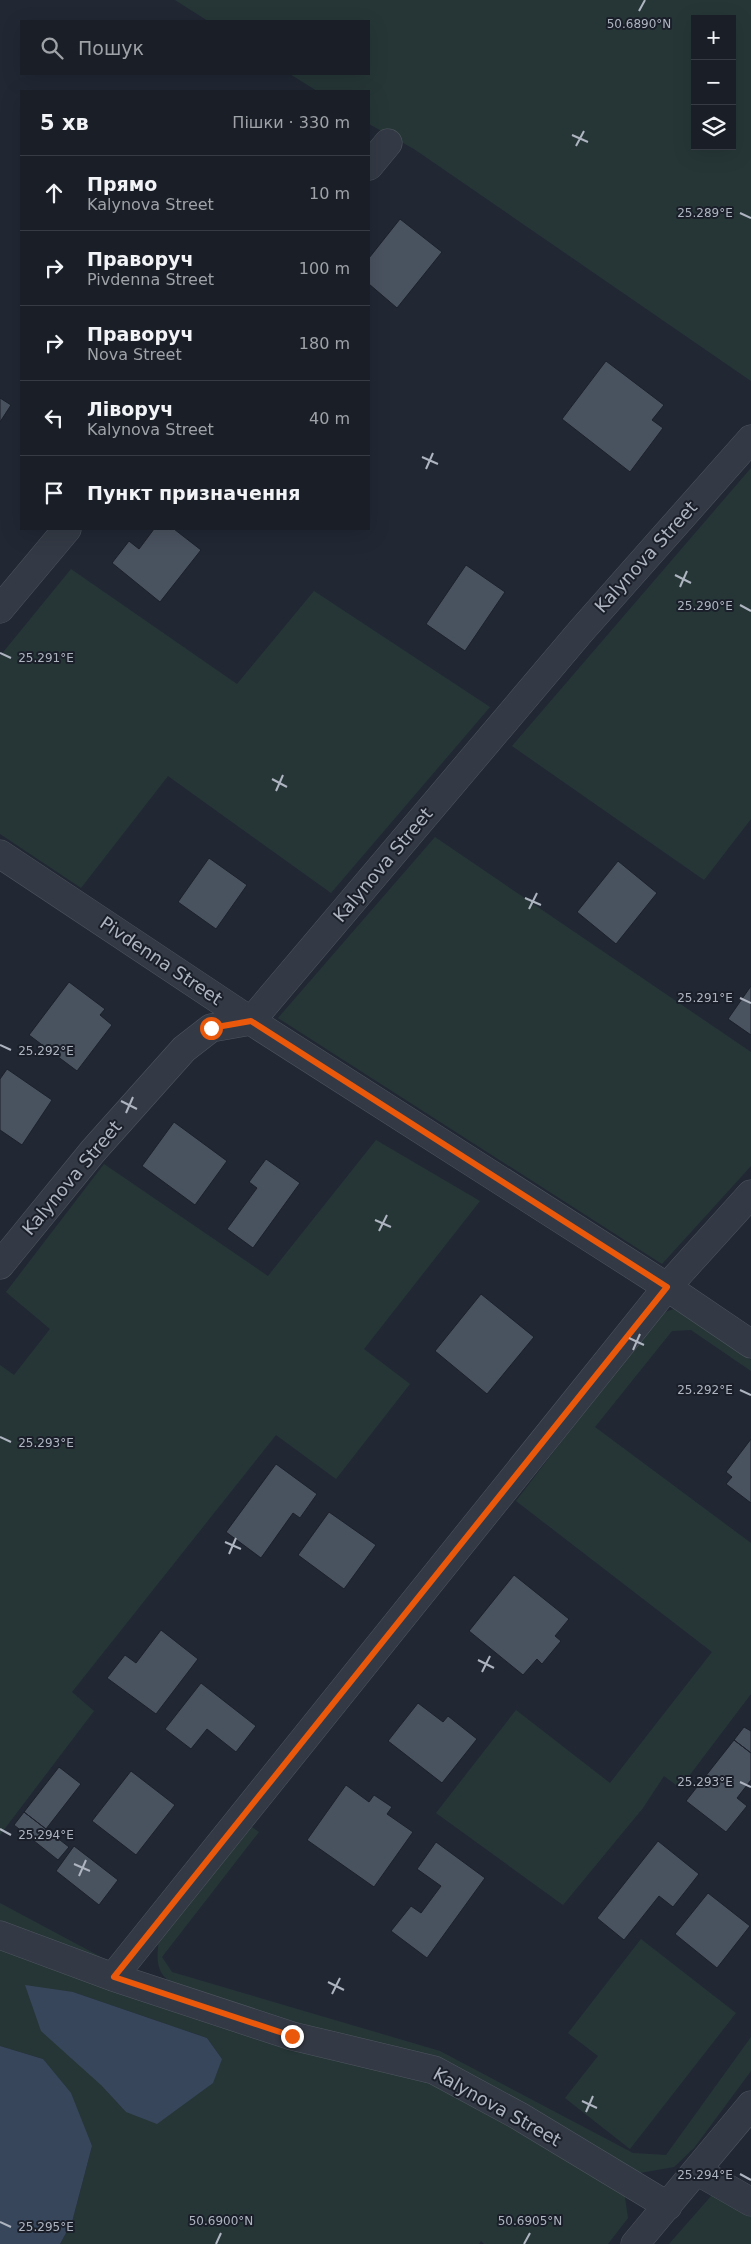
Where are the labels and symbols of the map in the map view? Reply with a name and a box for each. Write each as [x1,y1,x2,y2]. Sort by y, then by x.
text: 50.6890°N [607,17,671,31]
text: 25.289°E [677,206,733,220]
street label: Kalynova Street [590,497,701,617]
text: 25.290°E [677,599,733,613]
text: 25.291°E [18,651,74,665]
street label: Kalynova Street [329,803,437,926]
street label: Pivdenna Street [96,912,226,1009]
text: 25.291°E [677,991,733,1005]
route start [200,1017,223,1040]
text: 25.292°E [18,1044,74,1058]
street label: Kalynova Street [18,1116,126,1239]
text: 25.292°E [677,1383,733,1397]
text: 25.293°E [18,1436,74,1450]
text: 25.293°E [677,1775,733,1789]
text: 25.294°E [18,1828,74,1842]
route end [281,2025,304,2048]
street label: Kalynova Street [430,2063,565,2150]
text: 25.294°E [677,2168,733,2182]
text: 50.6900°N [189,2214,253,2228]
text: 50.6905°N [498,2214,562,2228]
text: 25.295°E [18,2220,74,2234]

